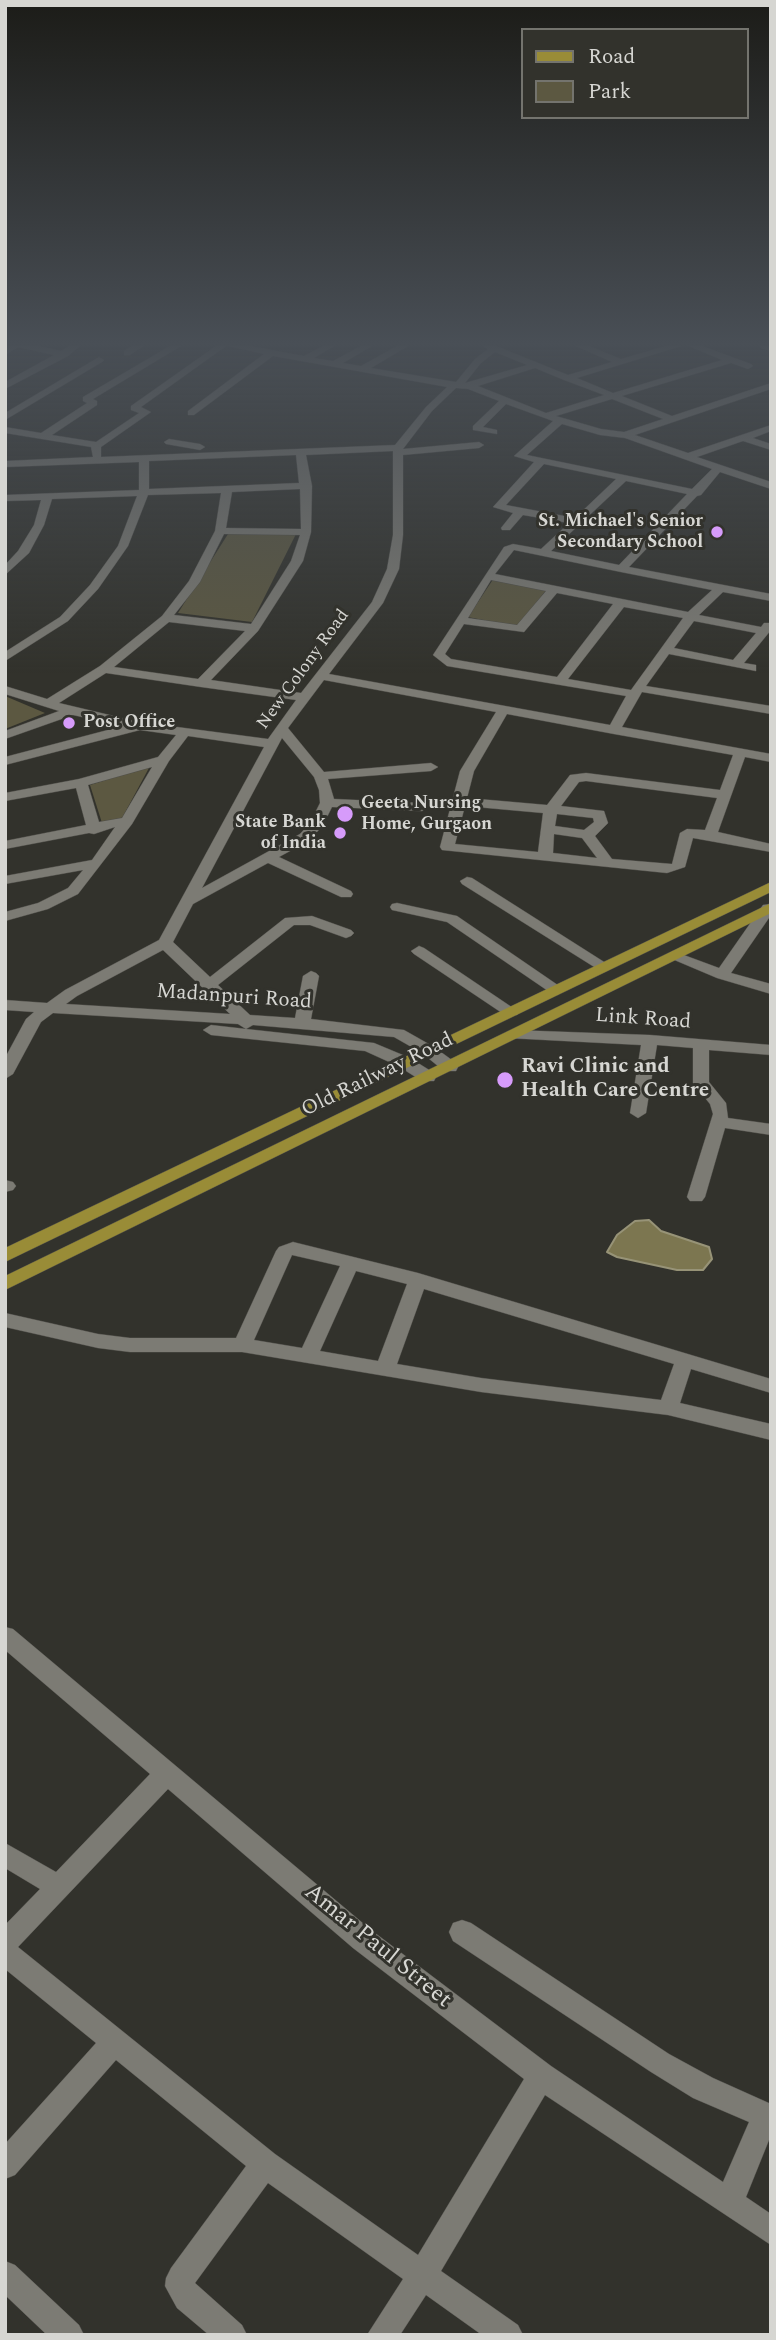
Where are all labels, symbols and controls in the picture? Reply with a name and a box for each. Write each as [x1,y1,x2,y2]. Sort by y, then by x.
legend [520,28,748,119]
text: Road [588,41,635,73]
text: Park [588,76,631,108]
place label: St. Michael's Senior Secondary School [538,511,703,554]
marker: St. Michael's Senior Secondary School [709,524,725,540]
street label: New Colony Road [253,606,355,734]
place label: Post Office [83,712,175,734]
marker: Post Office [61,715,77,731]
place label: Geeta Nursing Home, Gurgaon [361,793,492,836]
marker: Geeta Nursing Home, Gurgaon [335,804,355,824]
place label: State Bank of India [235,812,326,854]
marker: State Bank of India [332,825,348,841]
street label: Madanpuri Road [155,980,313,1016]
street label: Link Road [594,1004,692,1036]
street label: Old Railway Road [298,1028,458,1124]
place label: Ravi Clinic and Health Care Centre [521,1055,709,1105]
marker: Ravi Clinic and Health Care Centre [495,1070,515,1090]
street label: Amar Paul Street [297,1879,457,2015]

